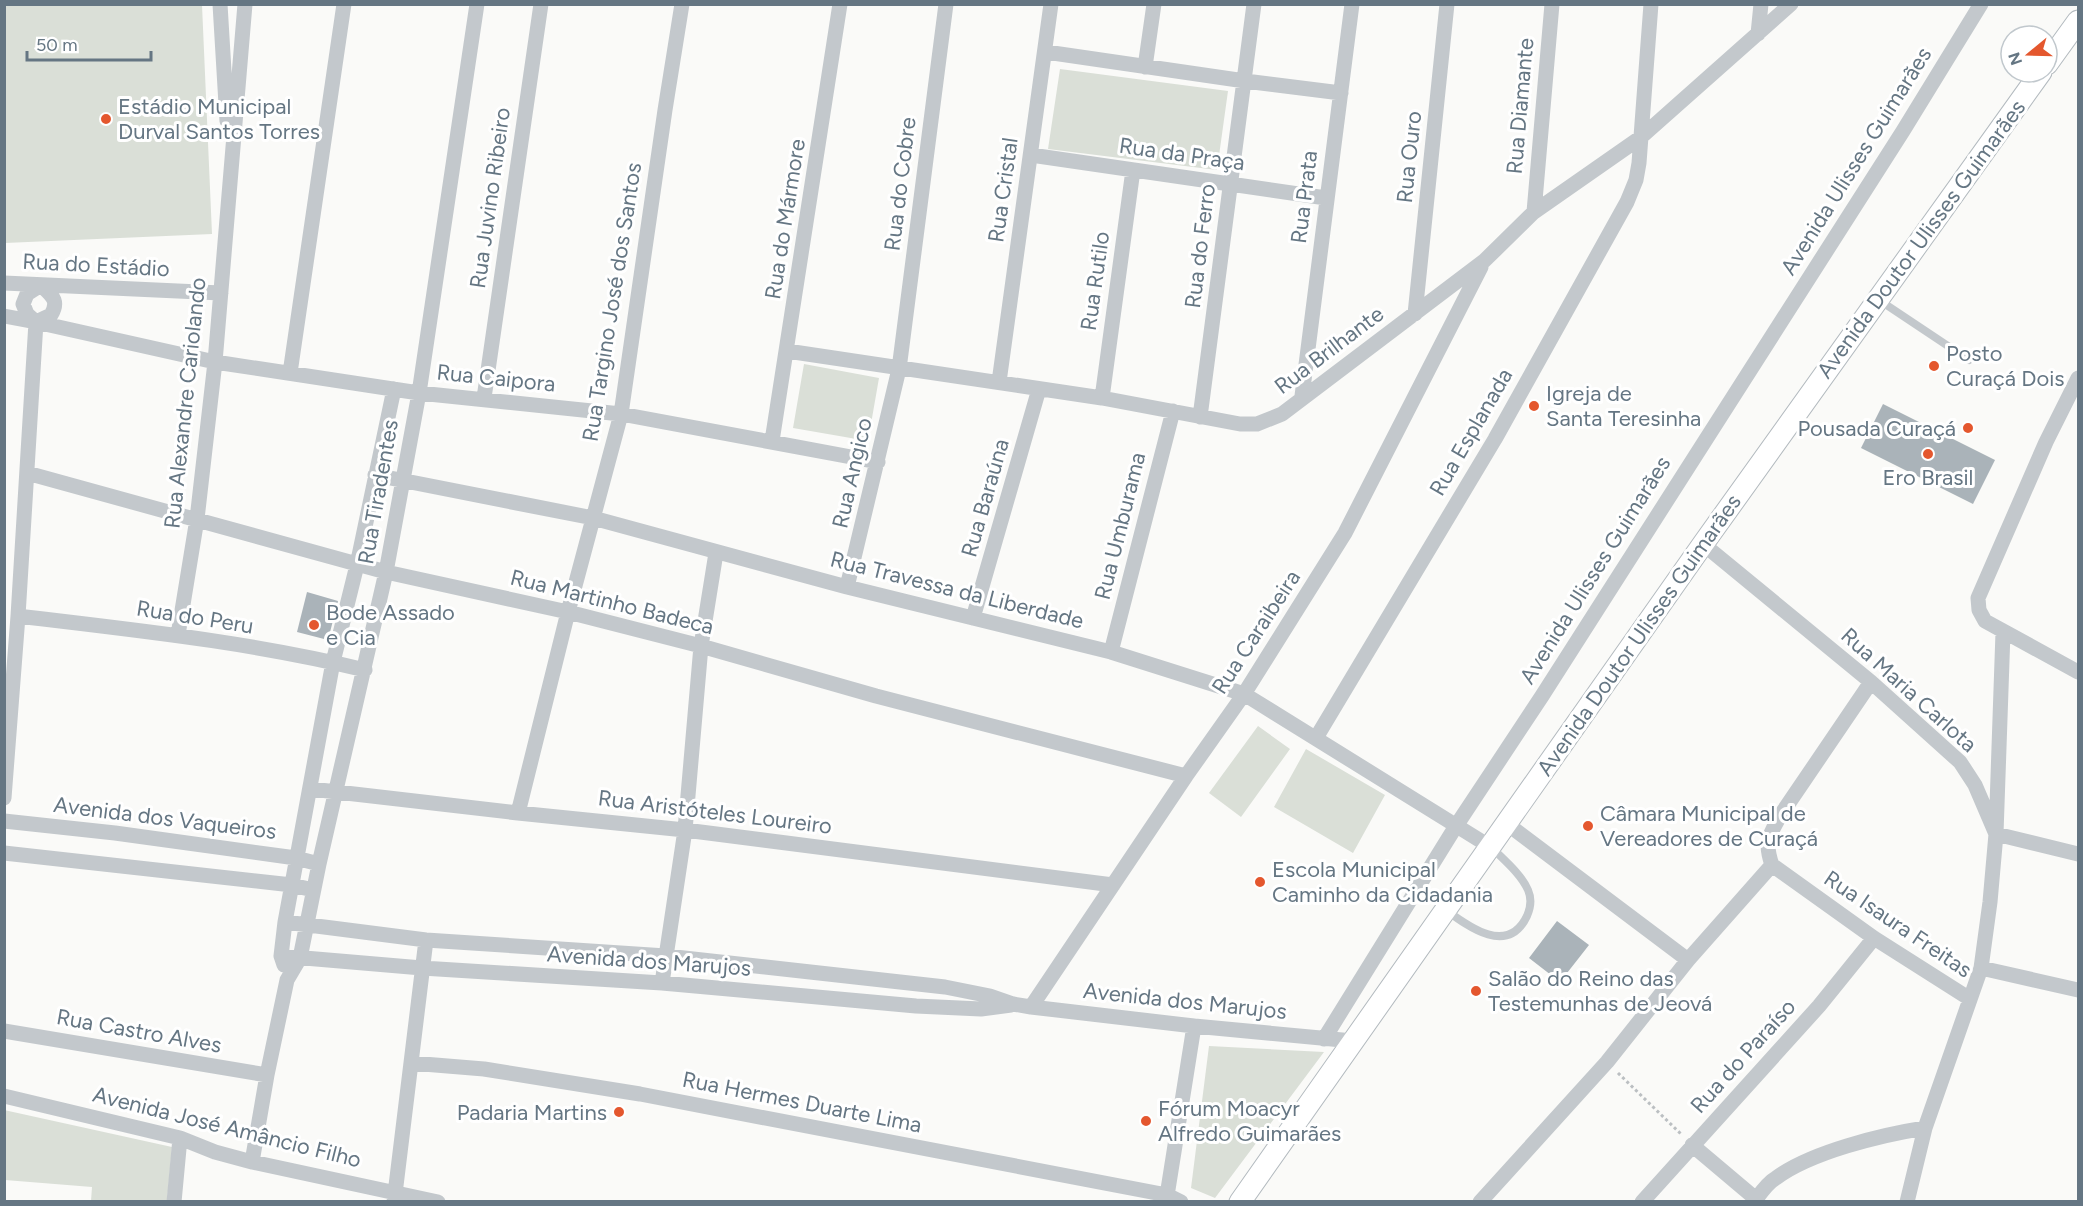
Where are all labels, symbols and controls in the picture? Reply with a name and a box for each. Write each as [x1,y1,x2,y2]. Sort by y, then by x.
scale bar [27,24,152,62]
north arrow [1999,24,2059,84]
text: 50 m [36,34,78,56]
street label: Rua Diamante [1501,37,1539,175]
street label: Avenida Ulisses Guimarães [1775,42,1937,280]
text: N [2004,50,2026,68]
place label: Estádio Municipal Durval Santos Torres [118,93,320,145]
street label: Avenida Doutor Ulisses Guimarães [1811,95,2031,383]
street label: Rua Juvino Ribeiro [464,106,516,290]
street label: Rua Ouro [1391,110,1427,204]
marker: Estádio Municipal Durval Santos Torres [99,112,113,126]
street label: Rua do Cobre [878,115,922,253]
street label: Rua da Praça [1117,132,1247,176]
street label: Rua Cristal [982,136,1024,244]
street label: Rua do Mármore [759,137,811,301]
street label: Rua Prata [1285,149,1323,245]
street label: Rua Targino José dos Santos [577,161,647,443]
street label: Rua do Ferro [1179,182,1221,310]
street label: Rua Rutilo [1075,230,1115,332]
street label: Rua do Estádio [22,248,170,282]
street label: Rua Alexandre Cariolando [158,276,212,530]
street label: Rua Brilhante [1269,300,1389,400]
place label: Posto Curaçá Dois [1946,340,2065,392]
street label: Rua Caipora [435,358,557,398]
marker: Posto Curaçá Dois [1927,359,1941,373]
street label: Rua Esplanada [1424,363,1518,501]
place label: Igreja de Santa Teresinha [1546,380,1701,432]
marker: Igreja de Santa Teresinha [1527,399,1541,413]
street label: Rua Angico [826,415,878,531]
place label: Pousada Curaçá [1798,415,1956,442]
street label: Rua Tiradentes [352,418,404,566]
marker: Pousada Curaçá [1961,421,1975,435]
street label: Rua Baraúna [955,436,1015,560]
marker: Ero Brasil [1921,447,1935,461]
street label: Rua Umburama [1089,450,1151,602]
street label: Avenida Ulisses Guimarães [1514,451,1676,689]
place label: Ero Brasil [1883,464,1973,491]
street label: Avenida Doutor Ulisses Guimarães [1531,489,1747,781]
street label: Rua Travessa da Liberdade [828,545,1086,635]
street label: Rua Martinho Badeca [507,564,717,640]
street label: Rua Caraibeira [1206,565,1306,699]
street label: Rua do Peru [135,594,255,640]
place label: Bode Assado e Cia [326,599,455,651]
marker: Bode Assado e Cia [307,618,321,632]
street label: Rua Maria Carlota [1836,622,1982,758]
street label: Rua Aristóteles Loureiro [597,784,833,840]
street label: Avenida dos Vaqueiros [52,791,278,845]
place label: Câmara Municipal de Vereadores de Curaçá [1600,800,1818,852]
marker: Câmara Municipal de Vereadores de Curaçá [1581,819,1595,833]
place label: Escola Municipal Caminho da Cidadania [1272,856,1493,908]
street label: Rua Isaura Freitas [1819,865,1977,983]
marker: Escola Municipal Caminho da Cidadania [1253,875,1267,889]
street label: Avenida dos Marujos [546,940,752,982]
place label: Salão do Reino das Testemunhas de Jeová [1488,965,1712,1017]
street label: Avenida dos Marujos [1082,977,1288,1025]
marker: Salão do Reino das Testemunhas de Jeová [1469,984,1483,998]
street label: Rua do Paraíso [1685,993,1801,1119]
street label: Rua Castro Alves [54,1003,224,1059]
street label: Rua Hermes Duarte Lima [680,1066,924,1138]
street label: Avenida José Amâncio Filho [90,1081,364,1173]
place label: Fórum Moacyr Alfredo Guimarães [1158,1095,1341,1147]
place label: Padaria Martins [457,1099,607,1126]
marker: Padaria Martins [612,1105,626,1119]
marker: Fórum Moacyr Alfredo Guimarães [1139,1114,1153,1128]

